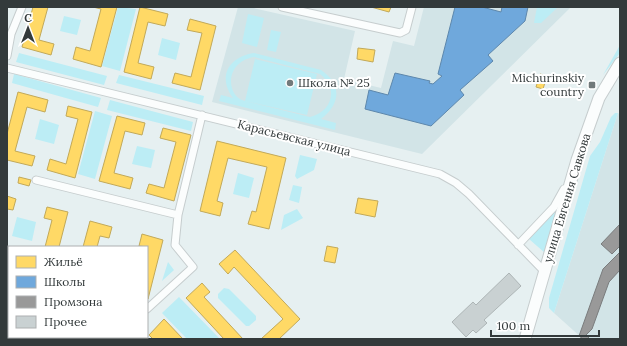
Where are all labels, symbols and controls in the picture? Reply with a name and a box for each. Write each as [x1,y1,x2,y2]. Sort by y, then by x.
north arrow [8,8,48,48]
text: С [24,11,32,25]
place label: Michurinskiy country [511,70,585,99]
place label: Школа № 25 [298,75,370,90]
marker: Школа № 25 [285,78,295,88]
marker: Michurinskiy country [587,80,597,90]
street label: Карасьевская улица [236,116,352,159]
street label: улица Евгения Савкова [540,131,593,264]
legend [8,246,148,338]
text: Жильё [44,254,83,269]
text: Школы [44,274,85,289]
text: Промзона [44,294,102,309]
scale bar [491,312,599,338]
text: Прочее [44,314,87,329]
text: 100 m [497,318,530,333]

